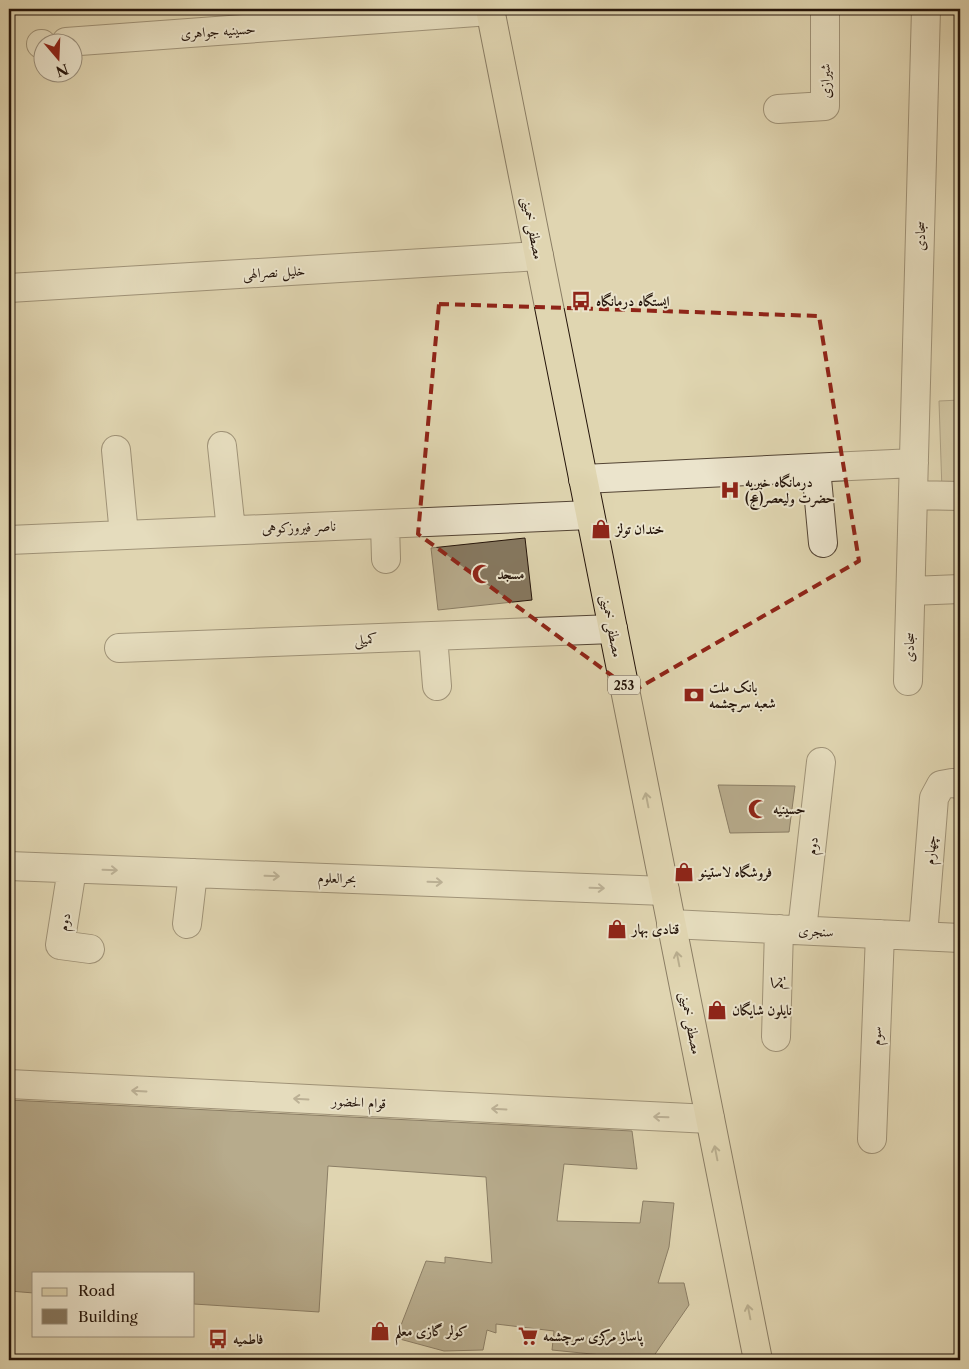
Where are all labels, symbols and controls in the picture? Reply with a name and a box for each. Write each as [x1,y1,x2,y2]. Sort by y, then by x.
street label: حسینیه جواهری [180,19,256,43]
north arrow [32,32,82,82]
text: N [54,60,71,81]
street label: شیرازی [816,63,834,98]
street label: مصطفی خمینی [516,195,548,261]
street label: سجادی [911,221,929,251]
street label: خلیل نصرالهی [242,261,306,285]
bus stop icon: ایستگاه درمانگاه [570,290,592,312]
place label: ایستگاه درمانگاه [596,292,670,310]
place label: درمانگاه خیریه حضرت ولیعصر(عج) [745,473,835,510]
hospital icon: درمانگاه خیریه حضرت ولیعصر(عج) [719,479,741,501]
street label: ناصر فیروزکوهی [262,517,337,538]
shop icon: خندان تولز [590,518,612,540]
place label: خندان تولز [614,520,664,538]
mosque icon: مسجد [471,563,493,585]
place label: مسجد [497,565,524,583]
street label: مصطفی خمینی [595,593,627,659]
street label: کمیلی [354,630,378,649]
street label: سجادی [899,632,919,662]
road number: 253 [608,676,640,694]
place label: بانک ملت شعبه سرچشمه [709,678,776,713]
bank icon: بانک ملت شعبه سرچشمه [683,684,705,706]
one-way arrow [642,792,651,808]
mosque icon: حسینیه [747,798,769,820]
place label: حسینیه [773,800,806,818]
street label: چهارم [920,835,944,866]
street label: دوم [802,836,826,856]
shop icon: فروشگاه لاستینو [673,861,695,883]
place label: فروشگاه لاستینو [697,863,772,882]
one-way arrow [102,865,118,875]
street label: بحرالعلوم [317,868,357,892]
one-way arrow [264,871,280,881]
one-way arrow [426,877,442,887]
one-way arrow [588,883,605,893]
street label: دوم [54,912,78,933]
shop icon: قنادی بهار [606,918,628,940]
place label: قنادی بهار [630,920,679,938]
street label: سنجری [798,921,834,941]
one-way arrow [673,952,683,968]
street label: یکم [768,975,791,990]
street label: مصطفی خمینی [674,990,706,1056]
shop icon: نايلون شايگان [706,999,728,1021]
place label: نايلون شايگان [732,1001,792,1020]
street label: سوم [867,1026,889,1046]
one-way arrow [131,1086,147,1095]
street label: قوام الحضور [329,1091,387,1116]
one-way arrow [294,1095,310,1104]
one-way arrow [491,1105,507,1114]
one-way arrow [653,1113,669,1122]
one-way arrow [711,1146,721,1162]
legend [32,1272,195,1336]
text: Road [78,1281,115,1300]
one-way arrow [743,1305,753,1321]
text: Building [78,1307,138,1326]
shop icon: کولر گازی معلم [369,1320,391,1342]
place label: کولر گازی معلم [395,1322,468,1346]
supermarket icon: پاساژ مرکزی سرچشمه [517,1325,539,1347]
place label: پاساژ مرکزی سرچشمه [543,1327,644,1347]
bus stop icon: فاطمیه [207,1328,229,1350]
place label: فاطمیه [233,1330,263,1348]

